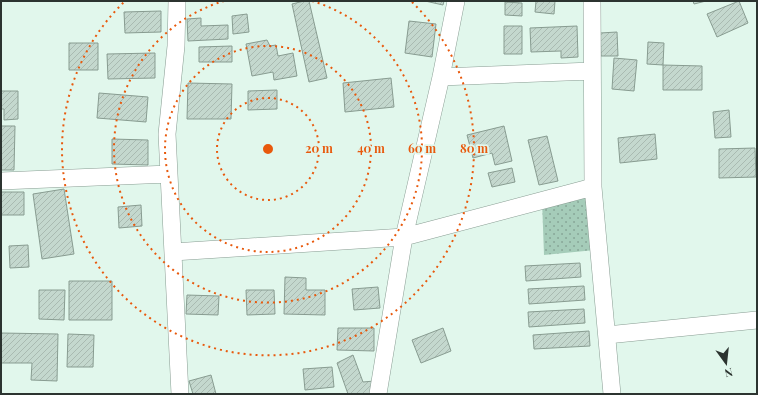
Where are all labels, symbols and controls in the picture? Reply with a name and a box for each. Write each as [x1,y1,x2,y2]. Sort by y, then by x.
text: 20 m [305,140,333,156]
text: 40 m [357,140,385,156]
text: 60 m [408,140,436,156]
text: 80 m [460,140,488,156]
centre of rings [261,142,275,156]
north arrow [706,343,746,383]
text: N [723,365,734,381]

